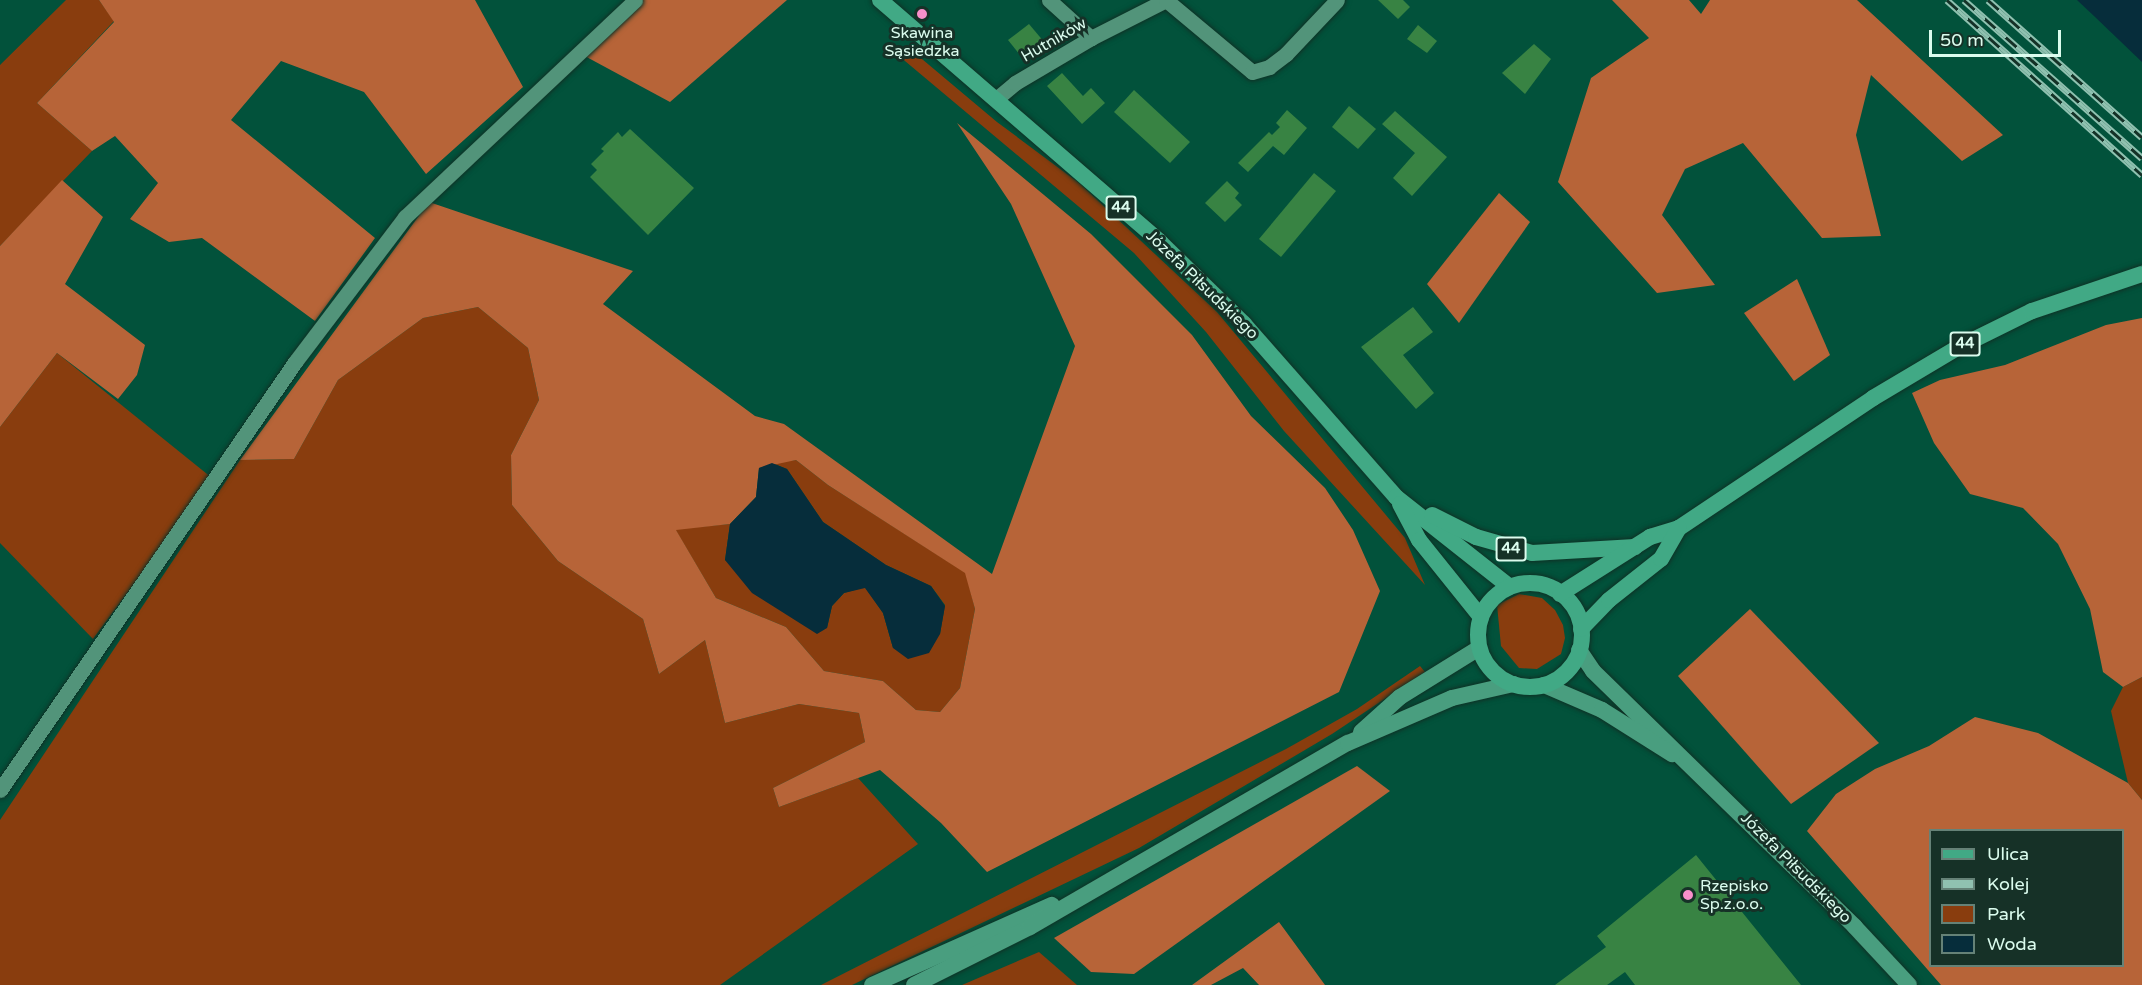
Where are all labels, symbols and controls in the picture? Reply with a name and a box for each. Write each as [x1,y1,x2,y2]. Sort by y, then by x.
marker: Skawina Sąsiedzka [915,7,929,21]
street label: Hutników [1018,14,1090,66]
scale bar [1932,18,2064,56]
place label: Skawina Sąsiedzka [884,23,960,61]
text: 50 m [1940,29,1984,51]
road number: 44 [1104,196,1138,220]
street label: Józefa Piłsudskiego [1142,226,1262,344]
road number: 44 [1948,332,1982,356]
road number: 44 [1494,537,1528,561]
street label: Józefa Piłsudskiego [1737,809,1855,927]
legend [1929,829,2124,967]
text: Ulica [1987,843,2029,865]
text: Kolej [1987,873,2029,895]
place label: Rzepisko Sp.z.o.o. [1700,876,1768,914]
marker: Rzepisko Sp.z.o.o. [1681,888,1695,902]
text: Park [1987,903,2025,925]
text: Woda [1987,933,2037,955]

